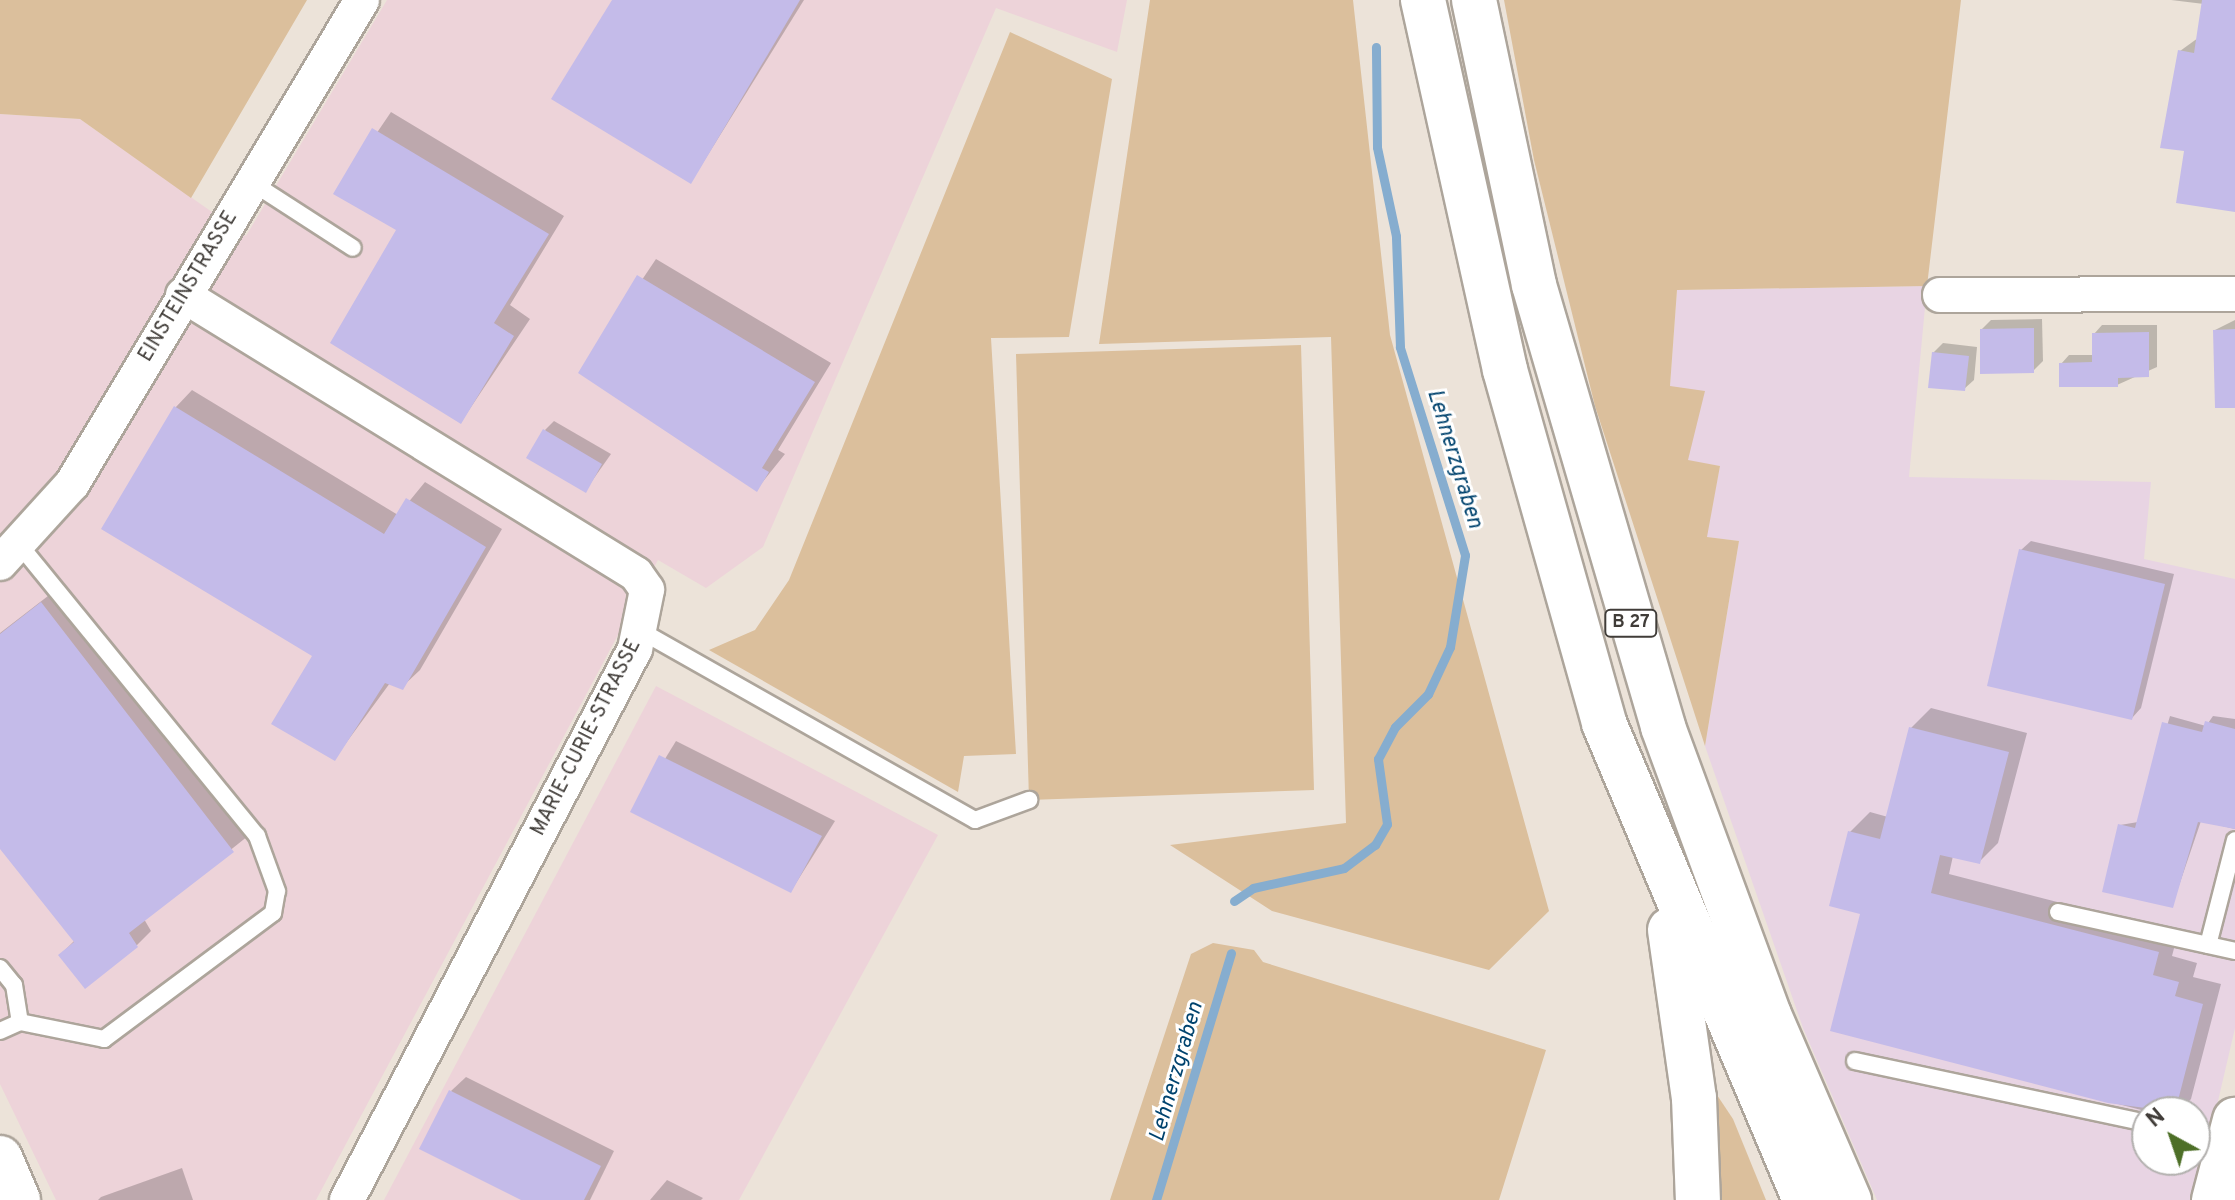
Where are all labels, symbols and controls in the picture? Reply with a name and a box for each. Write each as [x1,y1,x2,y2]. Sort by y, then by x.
street label: EINSTEINSTRASSE [135,207,243,367]
water label: Lehnerzgraben [1420,386,1488,532]
road number: B 27 [1603,609,1659,637]
street label: MARIE-CURIE-STRASSE [527,636,647,840]
water label: Lehnerzgraben [1144,999,1210,1145]
north arrow [2131,1096,2211,1176]
text: N [2142,1103,2171,1134]

